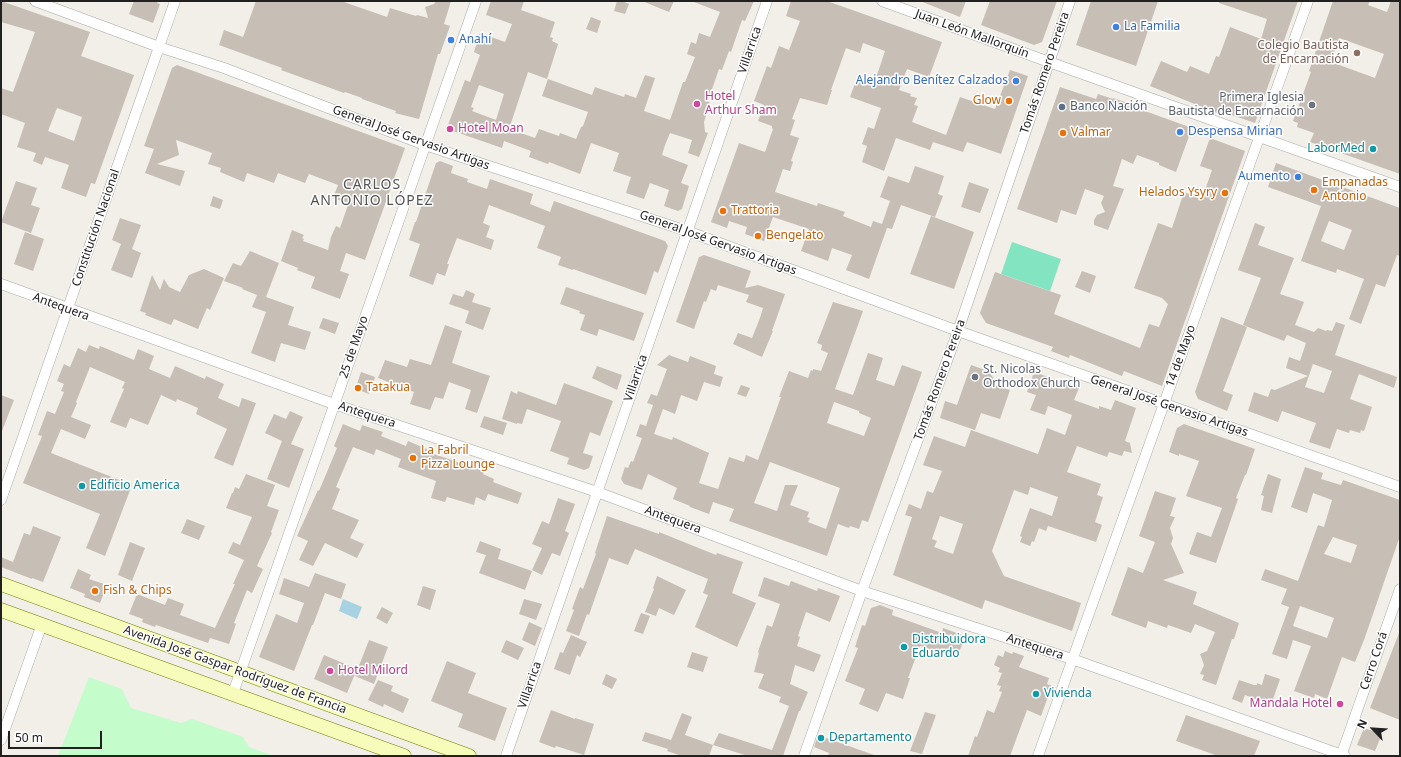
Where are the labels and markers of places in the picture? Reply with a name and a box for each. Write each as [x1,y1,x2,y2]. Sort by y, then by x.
place label: La Familia [1124,20,1180,34]
marker: La Familia [1111,22,1121,32]
place label: Anahí [459,33,491,47]
marker: Anahí [446,35,456,45]
place label: Colegio Bautista de Encarnación [1257,39,1349,67]
marker: Colegio Bautista de Encarnación [1352,48,1362,58]
place label: Alejandro Benítez Calzados [856,74,1008,88]
marker: Alejandro Benítez Calzados [1011,76,1021,86]
place label: Hotel Arthur Sham [705,90,777,118]
place label: Primera Iglesia Bautista de Encarnación [1168,91,1304,119]
place label: Glow [973,94,1001,108]
marker: Glow [1004,96,1014,106]
marker: Hotel Arthur Sham [692,99,702,109]
place label: Banco Nación [1070,100,1147,114]
marker: Primera Iglesia Bautista de Encarnación [1307,100,1317,110]
marker: Banco Nación [1057,102,1067,112]
place label: Hotel Moan [458,122,524,136]
marker: Hotel Moan [445,124,455,134]
place label: Despensa Mirian [1188,125,1283,139]
place label: Valmar [1071,126,1111,140]
marker: Despensa Mirian [1175,127,1185,137]
marker: Valmar [1058,128,1068,138]
place label: LaborMed [1307,142,1365,156]
marker: LaborMed [1368,144,1378,154]
place label: Aumento [1238,170,1290,184]
marker: Aumento [1293,172,1303,182]
place label: Empanadas Antonio [1322,176,1388,204]
marker: Empanadas Antonio [1309,185,1319,195]
place label: Helados Ysyry [1139,186,1217,200]
marker: Helados Ysyry [1220,188,1230,198]
place label: Trattoria [731,204,779,218]
marker: Trattoria [718,206,728,216]
place label: Bengelato [766,229,824,243]
marker: Bengelato [753,231,763,241]
place label: St. Nicolas Orthodox Church [983,363,1081,391]
marker: St. Nicolas Orthodox Church [970,372,980,382]
place label: Tatakua [366,381,410,395]
marker: Tatakua [353,383,363,393]
place label: La Fabril Pizza Lounge [421,444,495,472]
marker: La Fabril Pizza Lounge [408,453,418,463]
place label: Edificio America [90,479,180,493]
marker: Edificio America [77,481,87,491]
place label: Fish & Chips [103,584,172,598]
marker: Fish & Chips [90,586,100,596]
place label: Distribuidora Eduardo [912,633,986,661]
marker: Distribuidora Eduardo [899,642,909,652]
place label: Hotel Milord [338,664,408,678]
marker: Hotel Milord [325,666,335,676]
place label: Vivienda [1044,687,1092,701]
marker: Vivienda [1031,689,1041,699]
place label: Mandala Hotel [1250,697,1332,711]
marker: Mandala Hotel [1335,699,1345,709]
place label: Departamento [829,731,912,745]
marker: Departamento [816,733,826,743]

